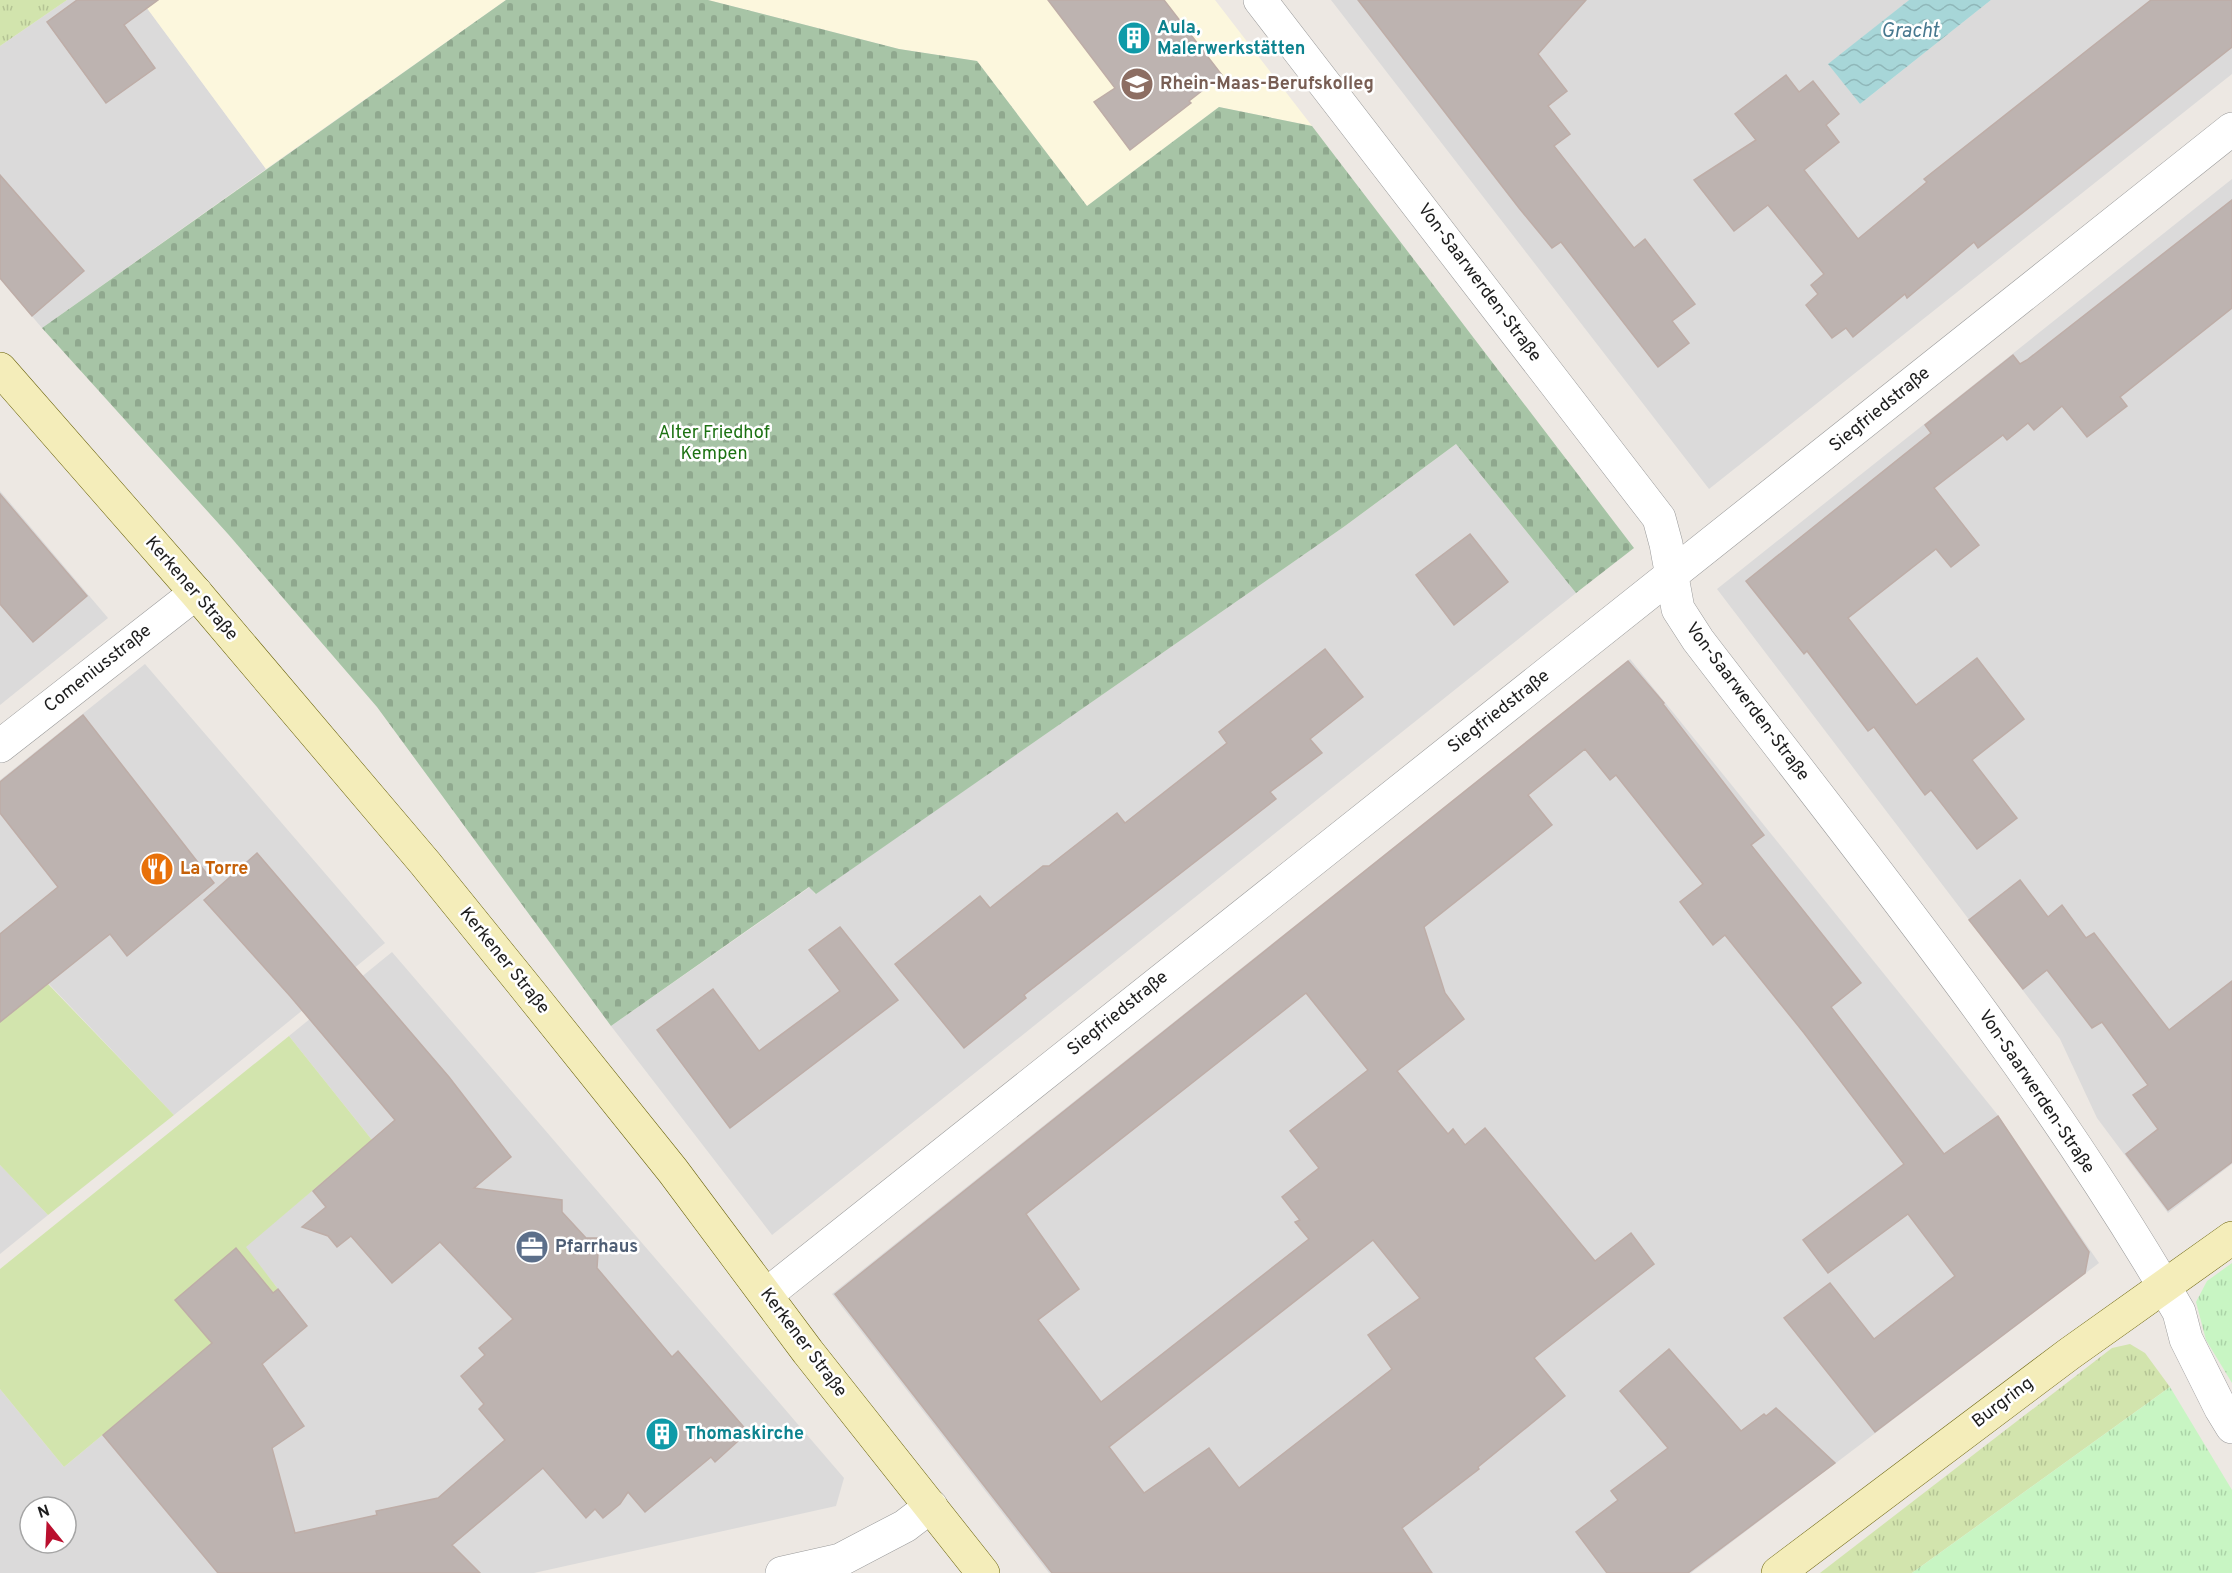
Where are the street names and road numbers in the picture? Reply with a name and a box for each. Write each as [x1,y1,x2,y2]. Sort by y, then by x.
street label: Von-Saarwerden-Straße [1412,199,1546,367]
street label: Siegfriedstraße [1825,362,1935,458]
street label: Kerkener Straße [139,532,243,646]
street label: Von-Saarwerden-Straße [1680,618,1814,786]
street label: Comeniusstraße [40,620,156,718]
street label: Siegfriedstraße [1443,665,1555,759]
street label: Kerkener Straße [454,903,554,1019]
street label: Siegfriedstraße [1063,966,1173,1062]
street label: Von-Saarwerden-Straße [1973,1006,2099,1178]
street label: Kerkener Straße [754,1284,852,1402]
street label: Burgring [1968,1372,2038,1434]

